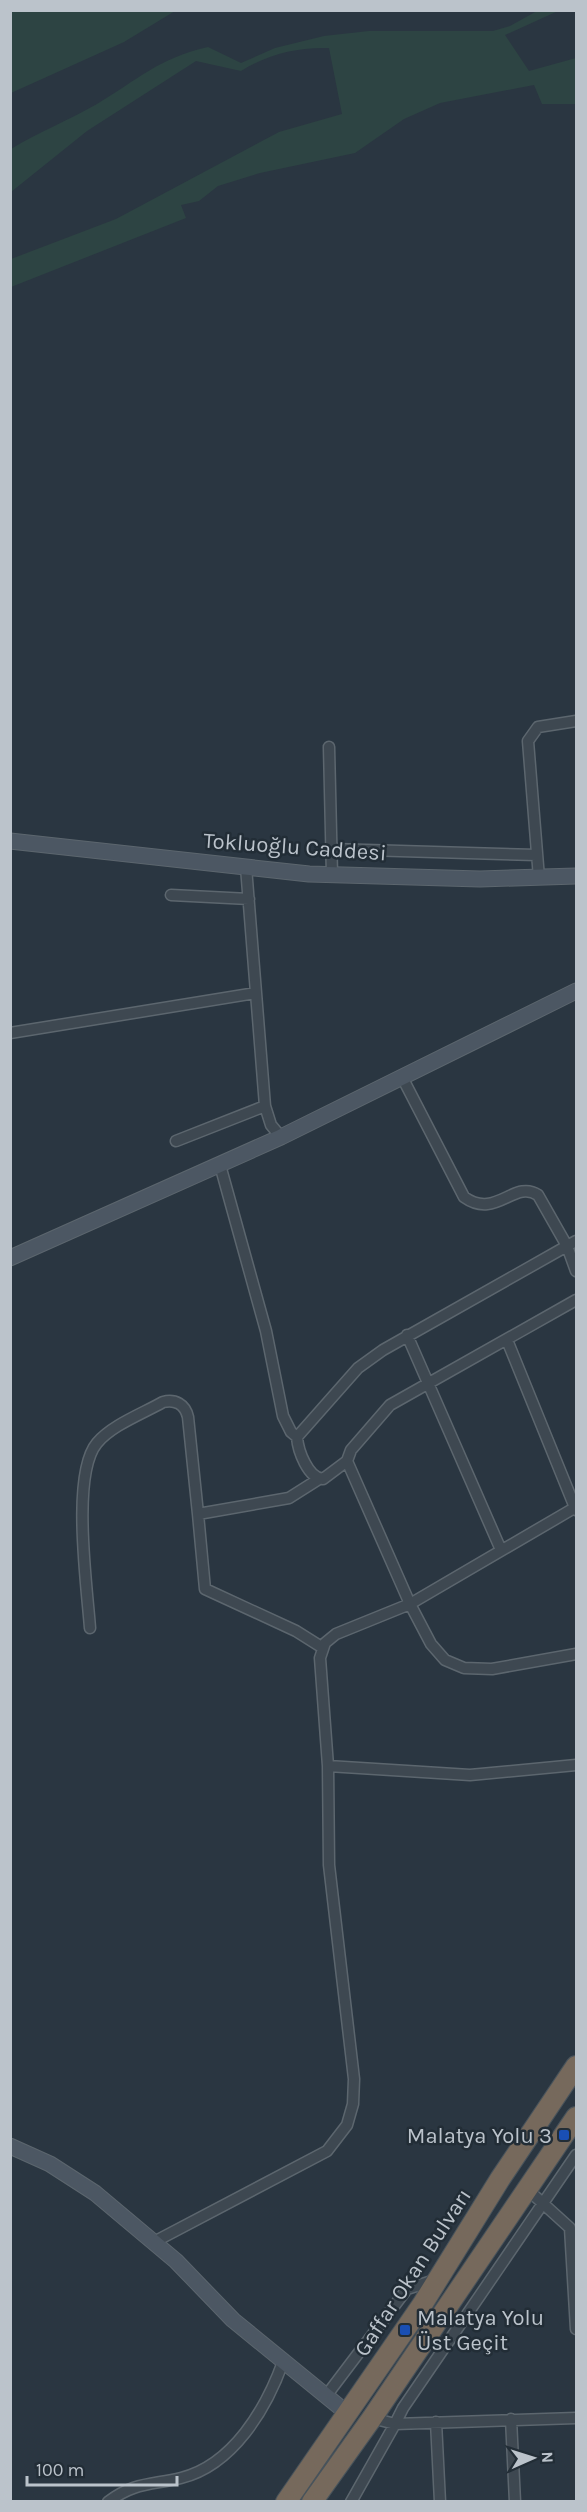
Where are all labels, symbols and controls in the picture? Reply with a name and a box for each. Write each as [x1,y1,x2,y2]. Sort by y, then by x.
street label: Tokluoğlu Caddesi [203,828,387,866]
place label: Malatya Yolu 3 [407,2123,552,2149]
marker: Malatya Yolu 3 [557,2128,571,2142]
street label: Gaffar Okan Bulvarı [349,2184,477,2361]
place label: Malatya Yolu Üst Geçit [417,2305,544,2356]
marker: Malatya Yolu Üst Geçit [398,2323,412,2337]
north arrow [503,2428,563,2488]
scale bar [27,2449,177,2487]
text: N [538,2451,557,2463]
text: 100 m [36,2459,84,2481]

